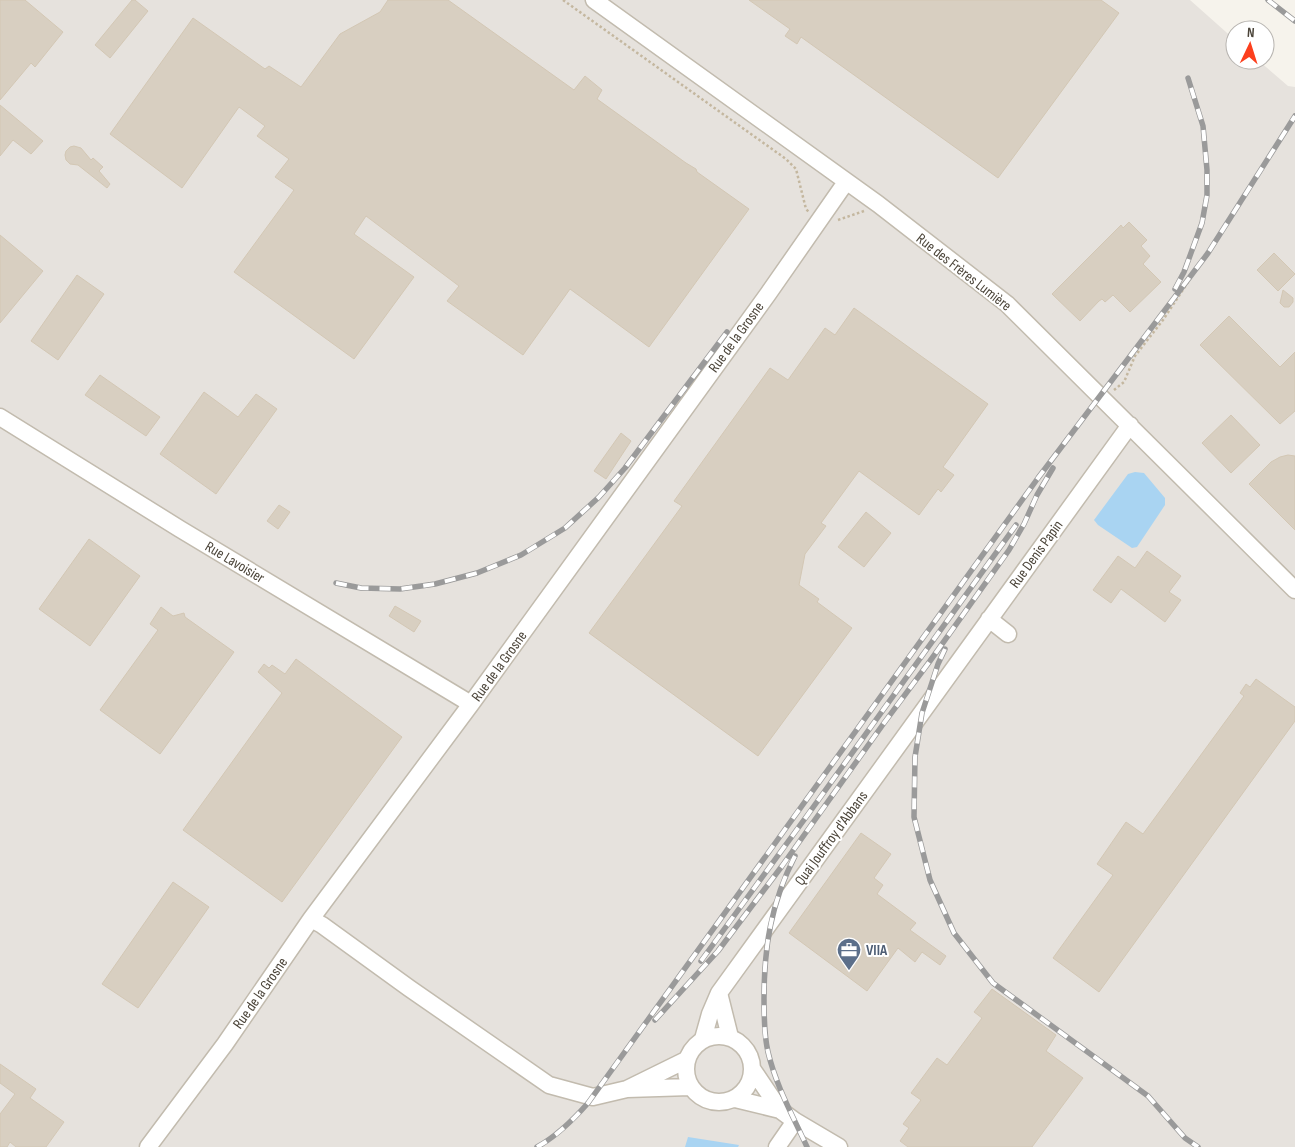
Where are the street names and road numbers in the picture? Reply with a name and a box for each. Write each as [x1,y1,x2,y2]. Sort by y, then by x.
street label: Rue des Frères Lumière [912,229,1015,315]
street label: Rue de la Grosne [704,298,768,376]
street label: Rue Denis Papin [1005,517,1067,592]
street label: Rue Lavoisier [202,537,269,588]
street label: Rue de la Grosne [467,627,531,705]
street label: Quai Jouffroy d'Abbans [791,787,872,889]
street label: Rue de la Grosne [229,954,292,1033]

